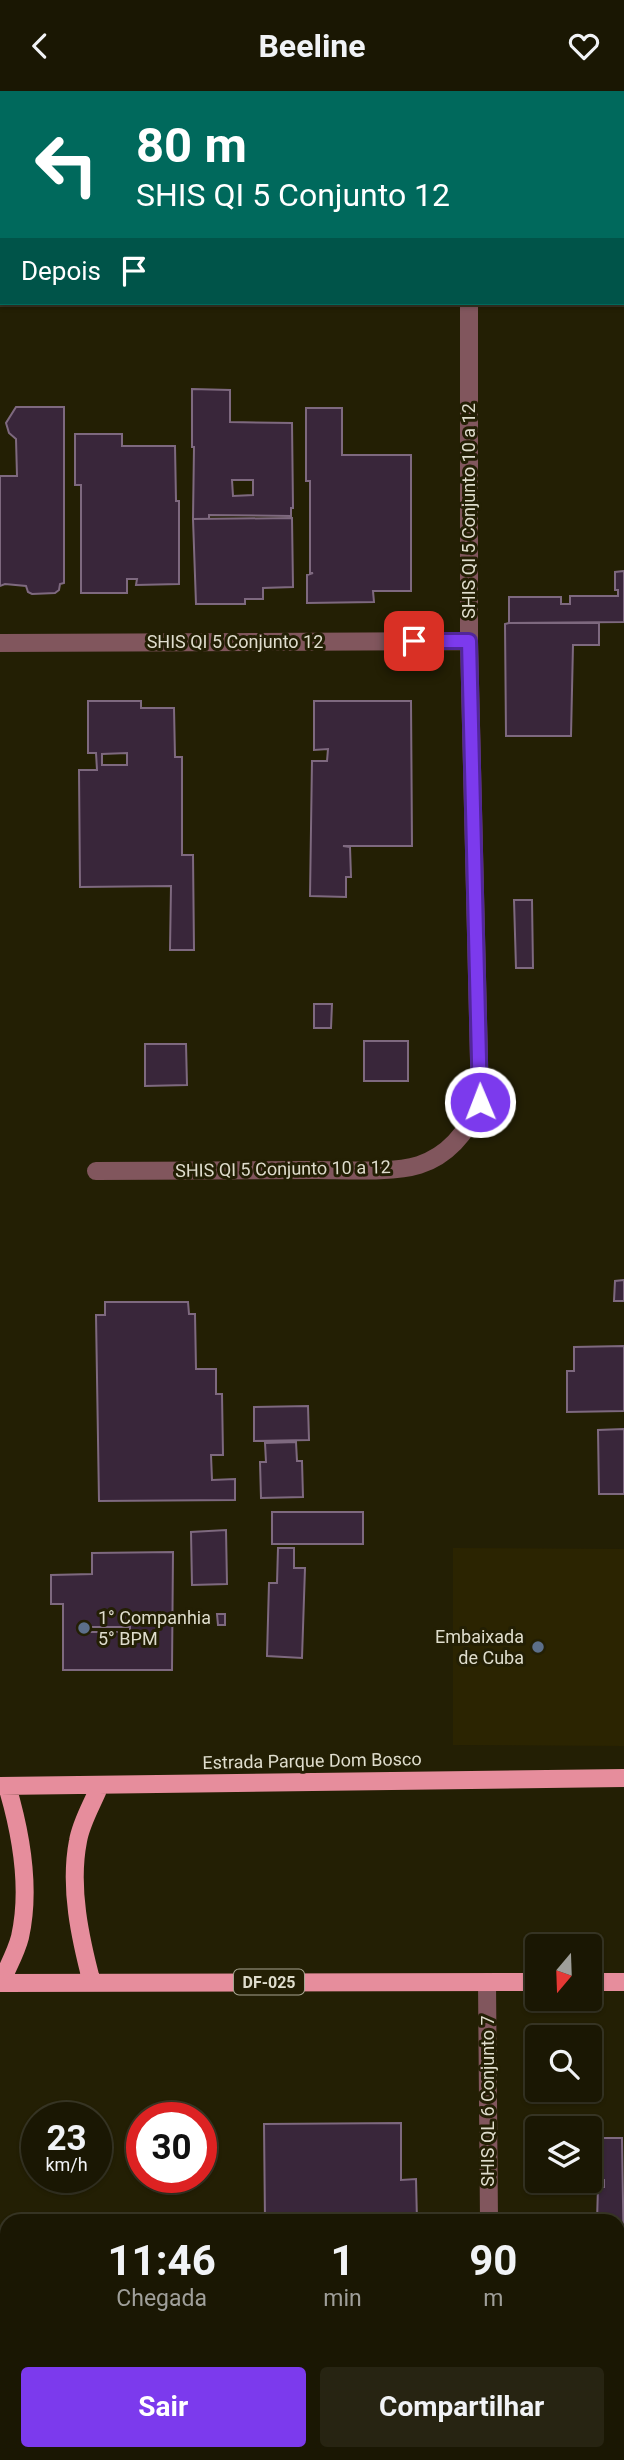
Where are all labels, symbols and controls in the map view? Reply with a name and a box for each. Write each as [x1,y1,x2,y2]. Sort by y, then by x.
icon: back [21,27,59,65]
text: Beeline [258,27,366,65]
icon: heart [565,27,603,65]
text: 80 m [136,117,247,174]
icon: left [21,119,112,210]
text: SHIS QI 5 Conjunto 12 [136,176,450,214]
icon: arrive [115,252,153,290]
text: Depois [21,256,101,286]
street label: SHIS QI 5 Conjunto 10 a 12 [458,403,479,619]
pin [384,611,444,671]
icon: arrive [395,622,433,660]
street label: SHIS QI 5 Conjunto 12 [147,631,323,652]
position arrow [443,1065,517,1139]
street label: SHIS QI 5 Conjunto 10 a 12 [175,1156,391,1181]
place label: 1° Companhia 5° BPM [98,1607,211,1649]
marker: 1° Companhia 5° BPM [76,1620,92,1636]
place label: Embaixada de Cuba [435,1626,524,1668]
marker: Embaixada de Cuba [530,1639,546,1655]
street label: Estrada Parque Dom Bosco [202,1748,422,1773]
north arrow [525,1934,602,2011]
map controls [525,1934,602,2193]
road number: DF-025 [234,1970,304,1995]
street label: SHIS QL 6 Conjunto 7 [477,2015,498,2187]
button: search [525,2025,602,2102]
speed limit sign: 30 [126,2102,217,2193]
button: layers [525,2116,602,2193]
text: 23 [46,2118,87,2159]
text: km/h [45,2154,88,2175]
text: 11:46 [108,2236,216,2285]
text: 1 [330,2236,355,2285]
text: 90 [469,2236,517,2285]
text: Chegada [116,2285,207,2312]
text: min [323,2285,362,2312]
text: m [483,2285,503,2312]
button: Sair [21,2367,306,2447]
button: Compartilhar [320,2367,604,2447]

